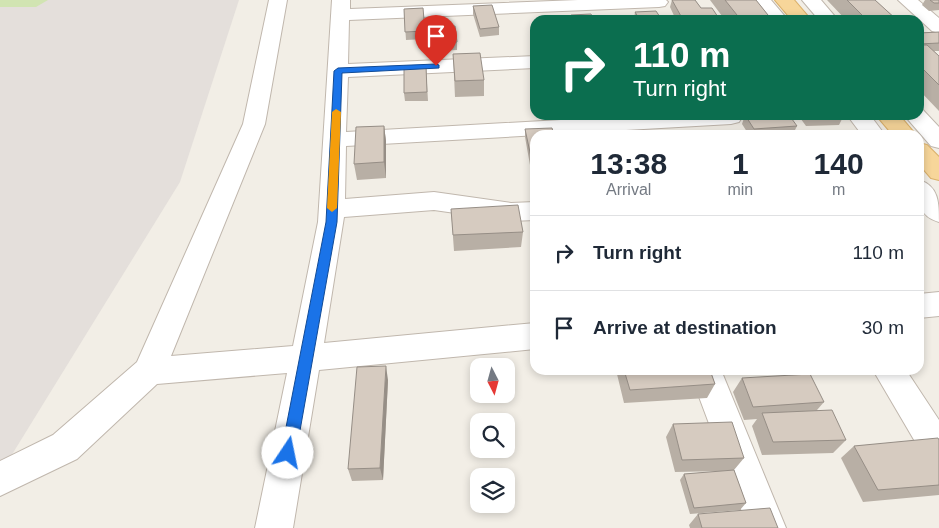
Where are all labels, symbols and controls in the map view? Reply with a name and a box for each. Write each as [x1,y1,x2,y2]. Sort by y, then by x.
pin [415,15,457,66]
icon: arrive [422,22,450,50]
icon: right [550,35,615,100]
text: 110 m [633,35,730,74]
text: Turn right [633,76,726,101]
text: 13:38 [590,147,667,180]
text: 1 [732,147,749,180]
text: 140 [814,147,864,180]
text: Arrival [606,181,651,198]
text: min [727,181,753,198]
text: m [832,181,845,198]
icon: right [550,239,578,267]
text: Turn right [593,242,681,263]
text: 110 m [853,242,904,263]
icon: arrive [550,314,578,342]
text: Arrive at destination [593,317,777,338]
text: 30 m [862,317,904,338]
north arrow [470,358,515,402]
map controls [470,358,515,513]
button: search [470,413,515,458]
position arrow [261,426,313,478]
button: layers [470,468,515,513]

